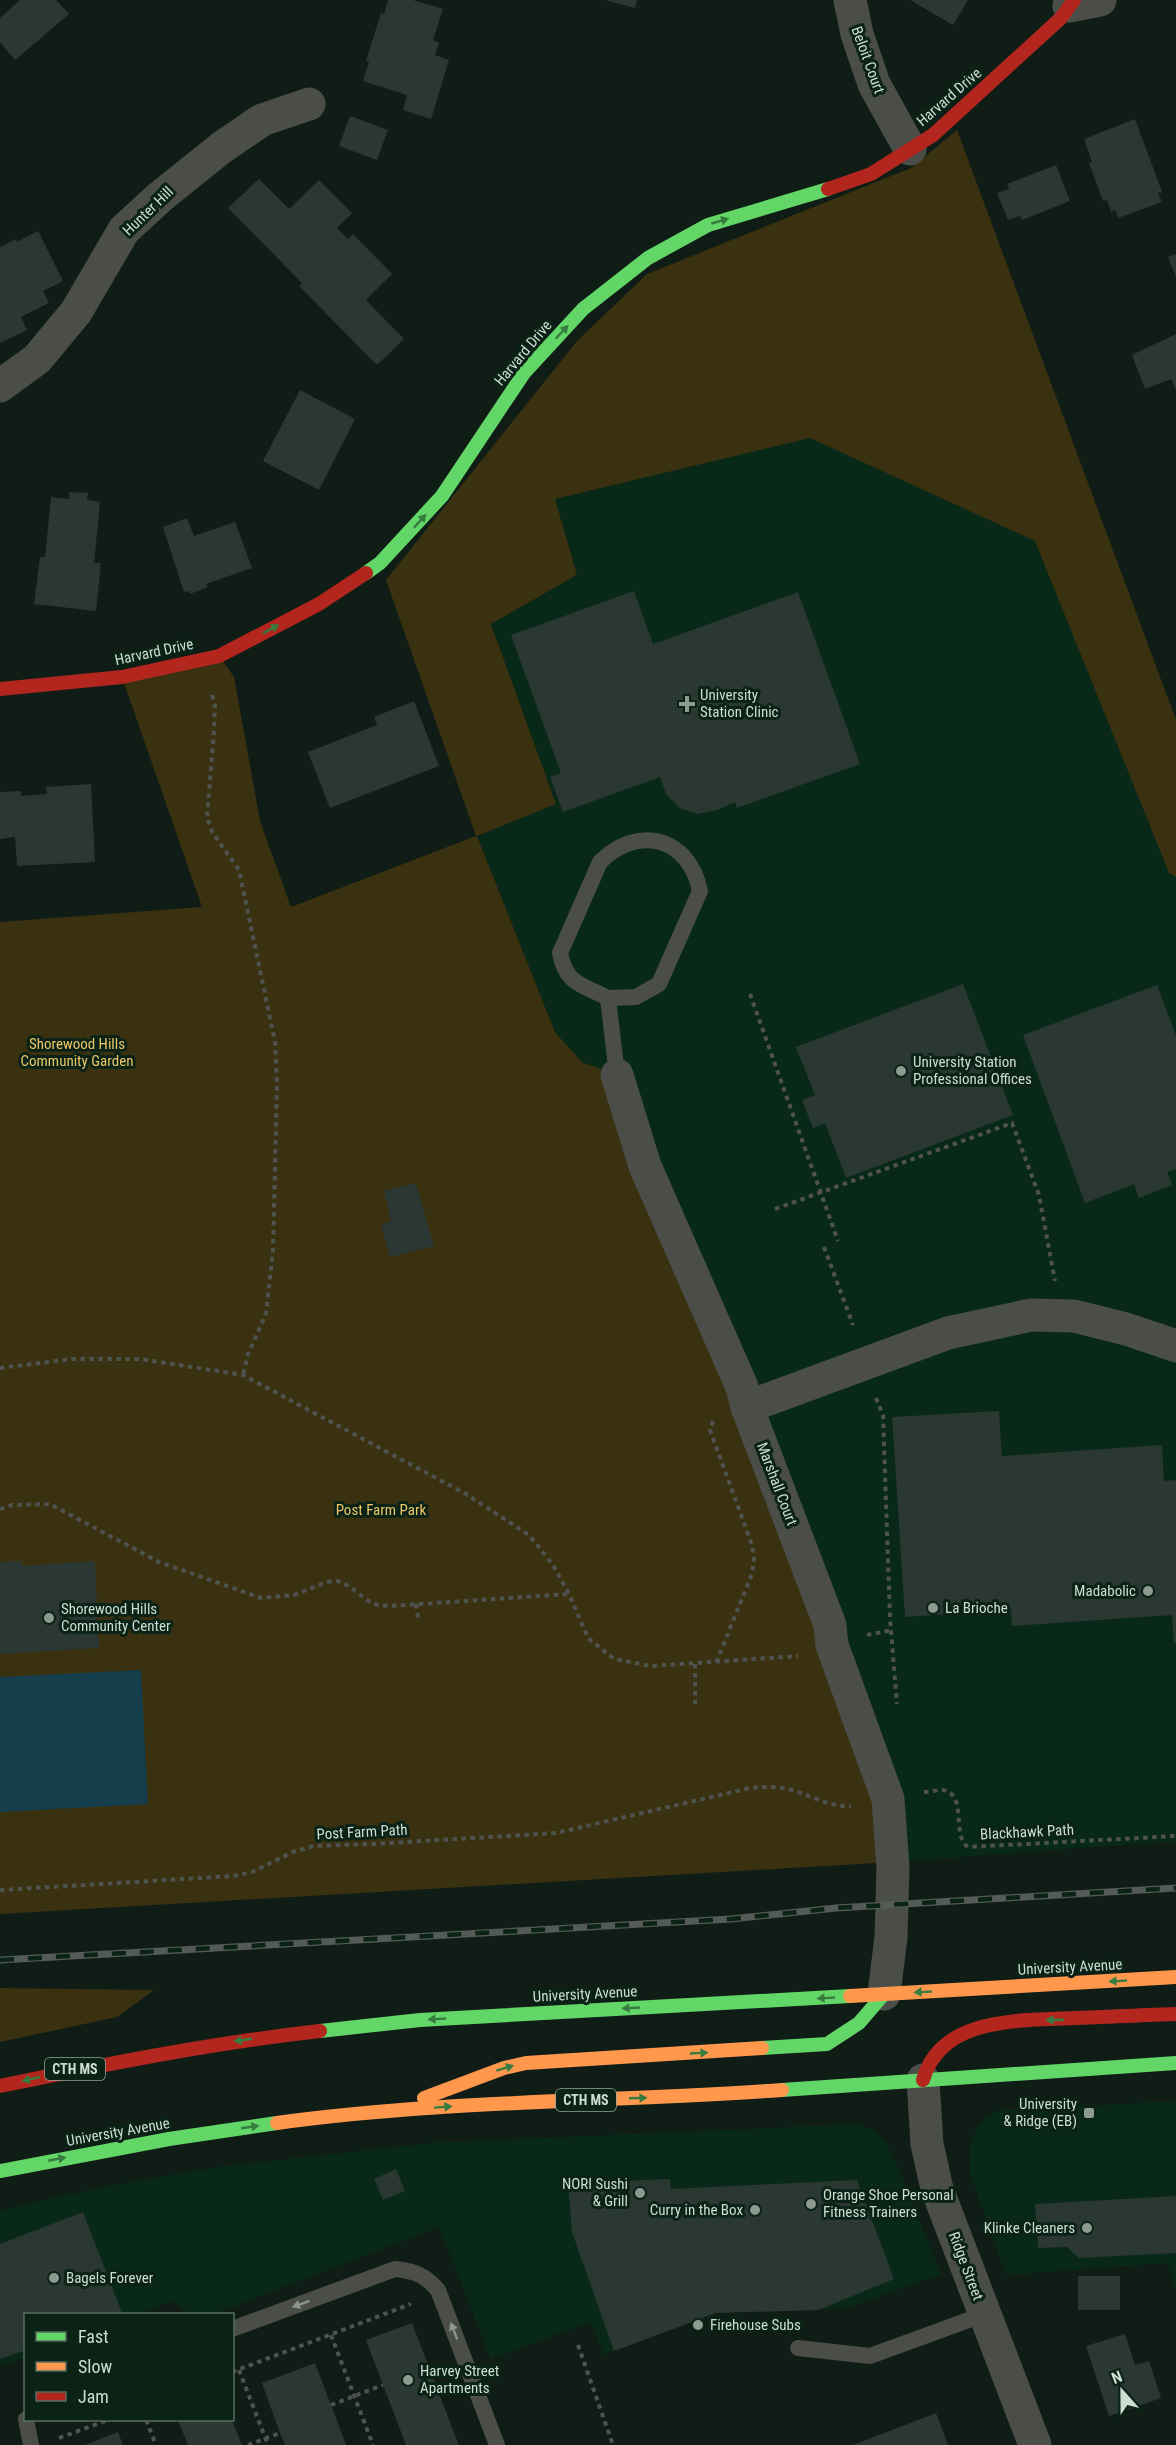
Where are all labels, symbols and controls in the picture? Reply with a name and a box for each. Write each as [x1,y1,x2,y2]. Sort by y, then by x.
street label: Beloit Court [848,24,888,96]
street label: Harvard Drive [913,64,985,130]
street label: Hunter Hill [119,183,177,239]
one-way arrow [711,216,729,226]
street label: Harvard Drive [490,317,556,389]
one-way arrow [555,324,569,339]
one-way arrow [413,514,426,529]
one-way arrow [263,624,280,634]
street label: Harvard Drive [113,635,195,669]
place label: University Station Clinic [700,686,779,721]
marker: University Station Clinic [678,695,696,713]
park label: Shorewood Hills Community Garden [21,1035,133,1070]
place label: University Station Professional Offices [913,1053,1032,1088]
marker: University Station Professional Offices [894,1064,908,1078]
street label: Marshall Court [753,1440,801,1528]
park label: Post Farm Park [336,1501,427,1519]
place label: Madabolic [1074,1582,1136,1600]
marker: Madabolic [1141,1584,1155,1598]
place label: La Brioche [945,1599,1008,1617]
place label: Shorewood Hills Community Center [61,1600,171,1635]
marker: La Brioche [926,1601,940,1615]
marker: Shorewood Hills Community Center [42,1611,56,1625]
street label: Post Farm Path [316,1821,408,1843]
street label: Blackhawk Path [980,1821,1074,1843]
street label: University Avenue [1017,1955,1123,1979]
one-way arrow [1108,1976,1127,1985]
street label: University Avenue [532,1982,638,2006]
one-way arrow [913,1988,932,1997]
one-way arrow [816,1993,835,2002]
one-way arrow [622,2004,641,2013]
one-way arrow [427,2015,446,2024]
one-way arrow [1045,2015,1064,2024]
one-way arrow [233,2036,252,2045]
one-way arrow [689,2048,708,2057]
road number: CTH MS [45,2058,105,2080]
one-way arrow [496,2063,514,2072]
one-way arrow [21,2075,40,2084]
road number: CTH MS [556,2089,616,2111]
one-way arrow [629,2094,648,2103]
place label: University & Ridge (EB) [1004,2095,1077,2130]
one-way arrow [434,2103,453,2112]
marker: University & Ridge (EB) [1082,2106,1096,2120]
street label: University Avenue [65,2114,171,2150]
one-way arrow [240,2122,259,2132]
one-way arrow [48,2154,67,2164]
place label: NORI Sushi & Grill [562,2175,628,2210]
marker: NORI Sushi & Grill [633,2186,647,2200]
place label: Orange Shoe Personal Fitness Trainers [823,2186,954,2221]
marker: Orange Shoe Personal Fitness Trainers [804,2197,818,2211]
place label: Curry in the Box [650,2201,743,2219]
marker: Curry in the Box [748,2203,762,2217]
place label: Klinke Cleaners [984,2219,1075,2237]
marker: Klinke Cleaners [1080,2221,1094,2235]
street label: Ridge Street [945,2229,987,2303]
place label: Bagels Forever [66,2269,154,2287]
marker: Bagels Forever [47,2271,61,2285]
one-way arrow [292,2300,310,2310]
legend [24,2313,234,2421]
place label: Firehouse Subs [710,2316,801,2334]
marker: Firehouse Subs [691,2318,705,2332]
one-way arrow [448,2322,458,2340]
text: Fast [78,2326,109,2347]
text: Slow [78,2356,113,2377]
north arrow [1092,2361,1152,2421]
place label: Harvey Street Apartments [420,2362,499,2397]
text: N [1109,2367,1125,2388]
marker: Harvey Street Apartments [401,2373,415,2387]
text: Jam [78,2386,109,2407]

